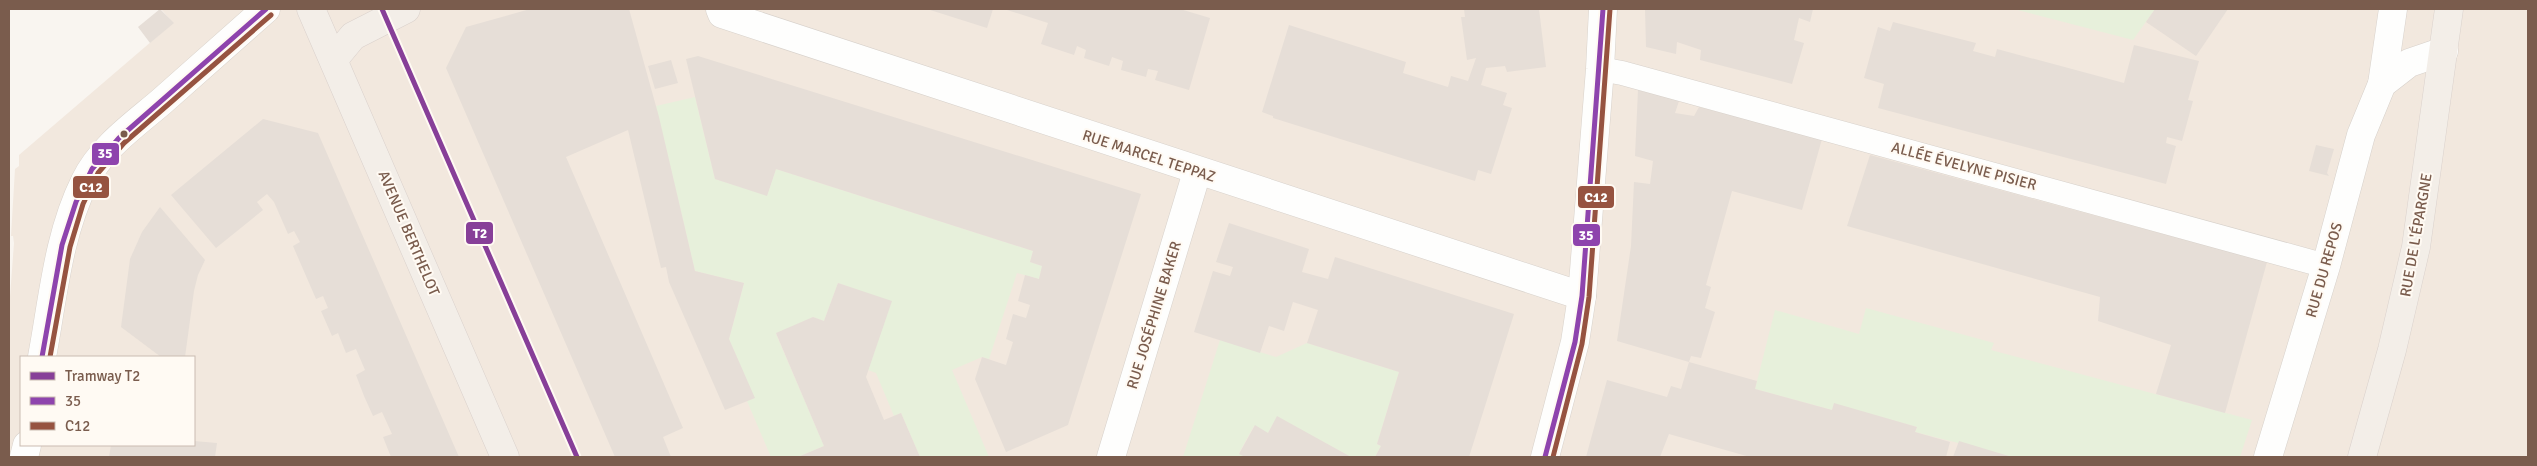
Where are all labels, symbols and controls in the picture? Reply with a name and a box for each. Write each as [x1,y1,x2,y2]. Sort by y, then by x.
street label: RUE MARCEL TEPPAZ [1080,126,1218,186]
unlabelled marker [119,129,129,139]
street label: ALLÉE ÉVELYNE PISIER [1890,137,2039,194]
line badge: 35 [91,142,120,166]
text: 35 [97,145,113,162]
street label: AVENUE BERTHELOT [375,168,444,299]
street label: RUE DE L'ÉPARGNE [2395,172,2436,298]
line badge: C12 [72,175,110,199]
text: C12 [79,179,103,196]
line badge: C12 [1577,185,1615,209]
text: C12 [1584,189,1608,206]
street label: RUE DU REPOS [2302,220,2346,320]
line badge: T2 [465,221,494,245]
line badge: 35 [1572,223,1601,247]
text: T2 [473,225,487,242]
text: 35 [1578,227,1594,244]
street label: RUE JOSÉPHINE BAKER [1122,239,1185,391]
legend [20,356,195,446]
text: Tramway T2 [65,367,140,385]
text: 35 [65,392,81,410]
text: C12 [65,417,90,435]

